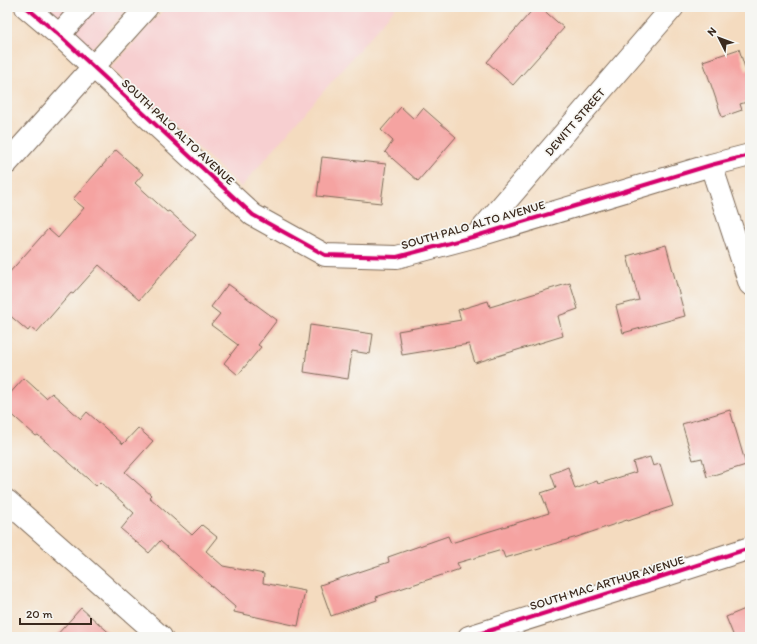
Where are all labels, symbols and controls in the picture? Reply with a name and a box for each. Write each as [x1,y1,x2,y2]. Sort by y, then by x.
north arrow [699,18,739,58]
text: N [705,25,719,39]
street label: SOUTH PALO ALTO AVENUE [119,76,238,188]
street label: DEWITT STREET [542,85,608,159]
street label: SOUTH PALO ALTO AVENUE [399,198,547,252]
street label: SOUTH MAC ARTHUR AVENUE [528,553,686,613]
scale bar [20,600,91,626]
text: 20 m [26,607,53,621]

